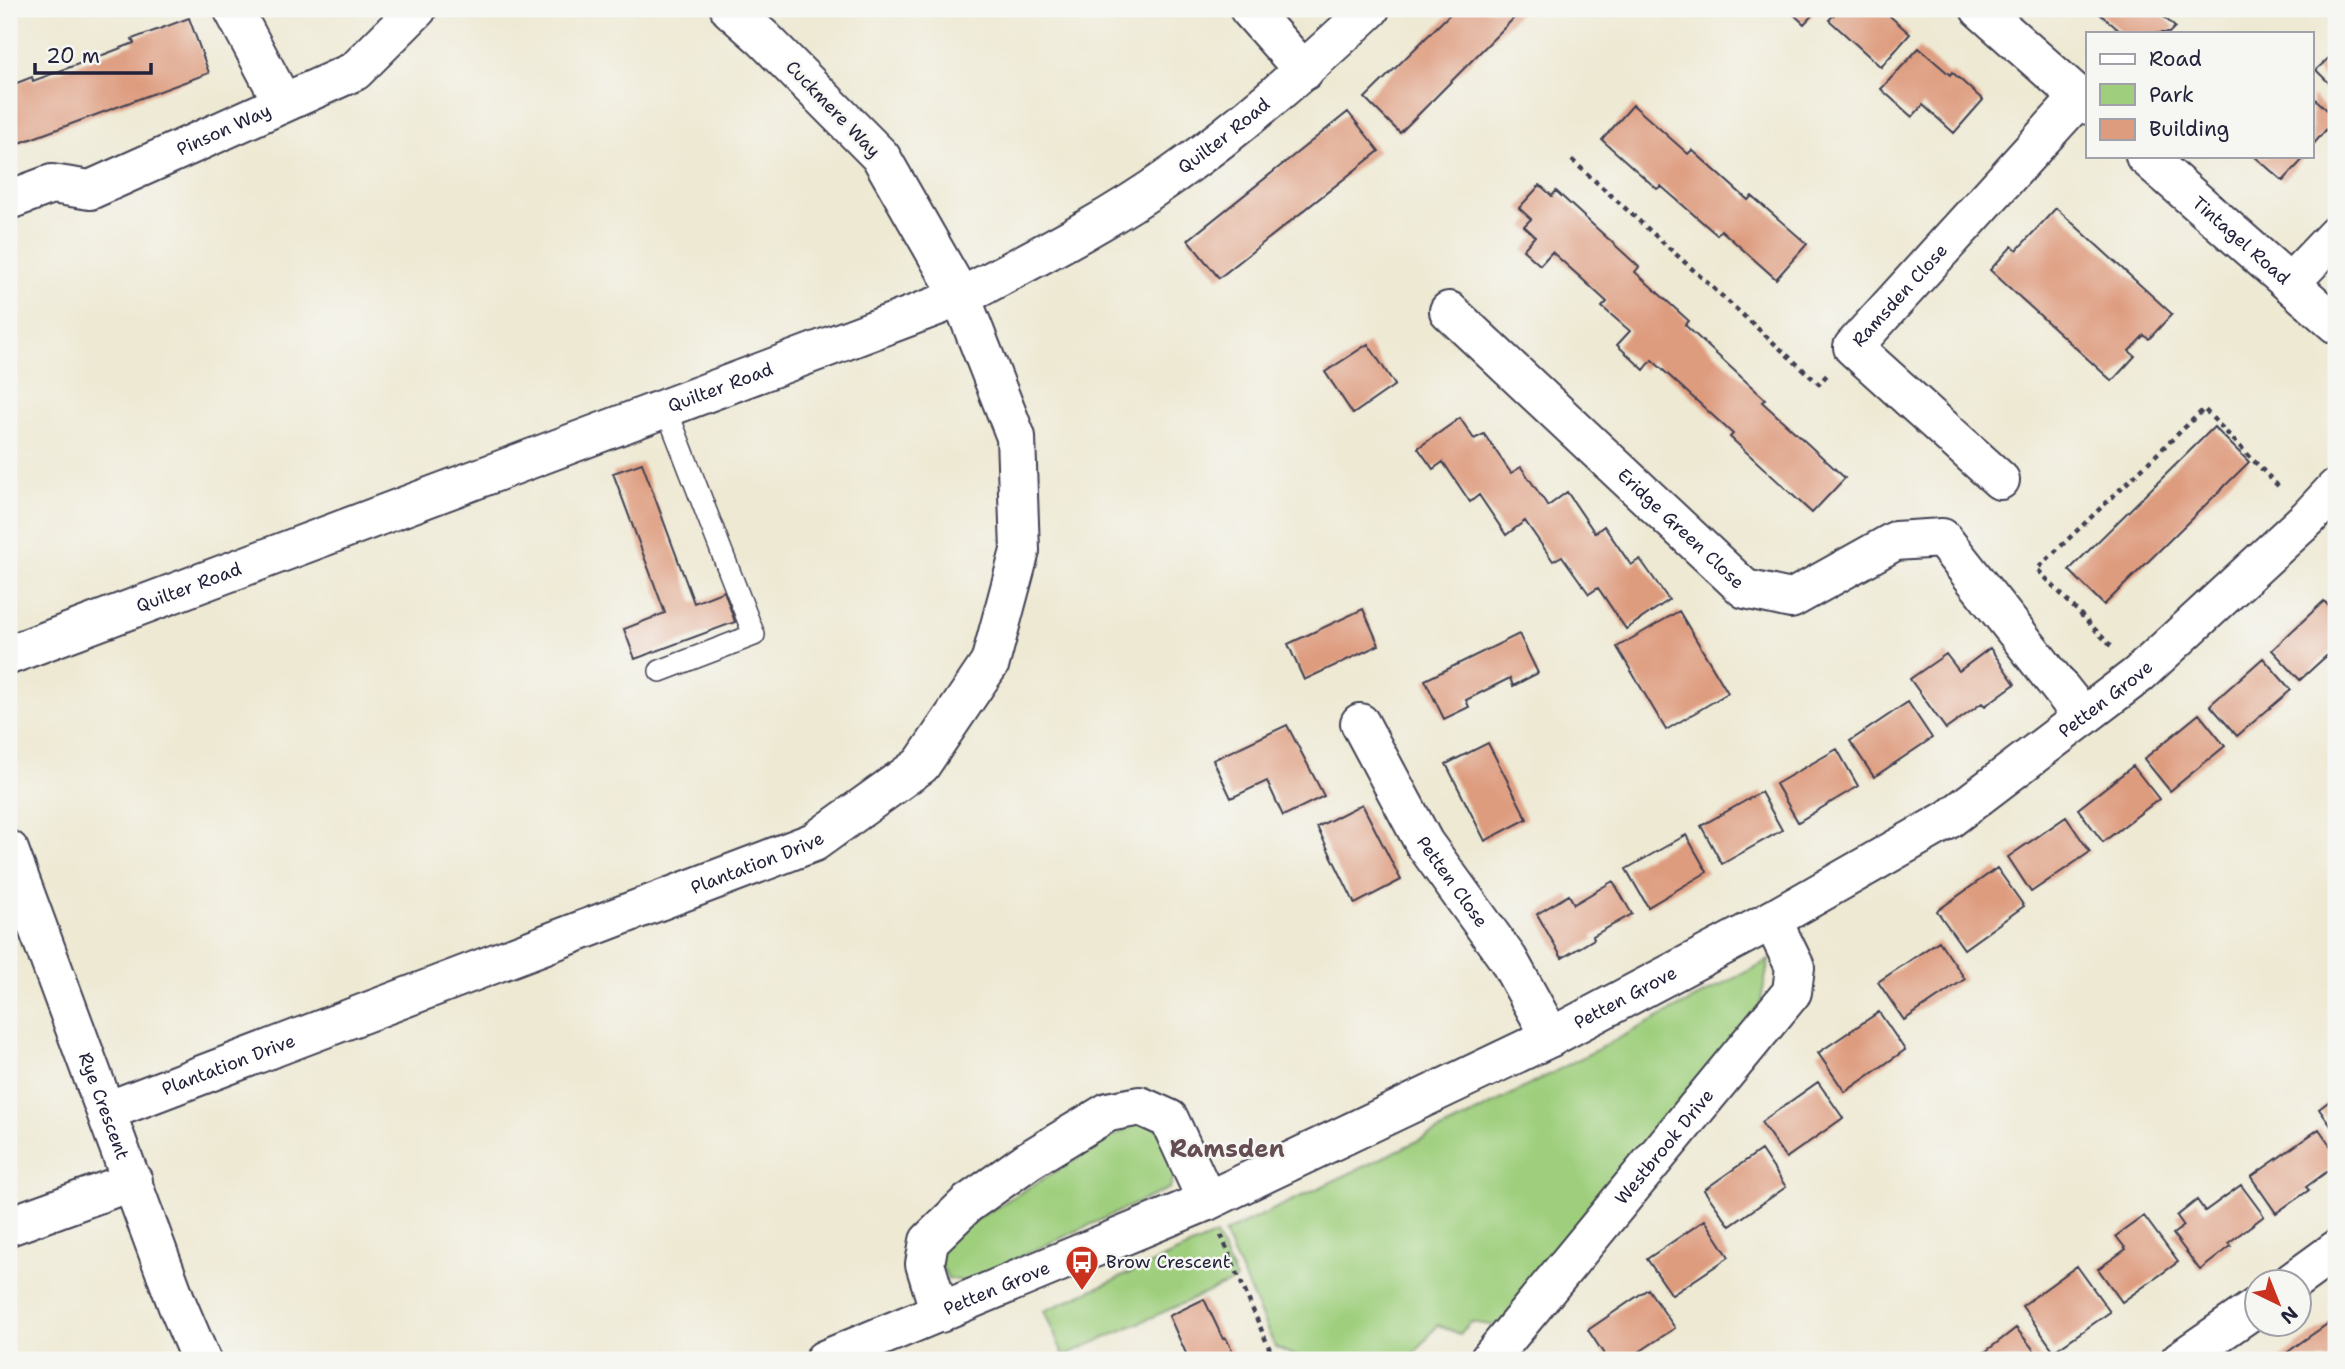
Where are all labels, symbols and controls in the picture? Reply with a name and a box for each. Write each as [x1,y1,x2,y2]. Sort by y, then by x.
scale bar [35,32,150,76]
legend [2086,32,2314,158]
text: 20 m [46,42,100,70]
text: Road [2149,45,2202,73]
street label: Cuckmere Way [780,55,886,163]
text: Park [2149,81,2194,109]
street label: Quilter Road [1173,92,1275,179]
street label: Pinson Way [173,98,275,161]
text: Building [2149,115,2229,143]
street label: Tintagel Road [2187,191,2295,290]
street label: Ramsden Close [1847,239,1953,352]
street label: Quilter Road [664,357,776,418]
street label: Eridge Green Close [1612,463,1749,594]
street label: Quilter Road [133,557,245,618]
street label: Petten Grove [2054,655,2158,743]
street label: Plantation Drive [687,826,829,900]
street label: Petten Close [1411,832,1493,932]
street label: Petten Grove [1570,961,1681,1035]
street label: Plantation Drive [158,1028,299,1101]
street label: Rye Crescent [73,1049,135,1163]
street label: Westbrook Drive [1610,1084,1719,1210]
district label: Ramsden [1169,1133,1285,1165]
bus stop icon: Brow Crescent [1063,1243,1101,1292]
place label: Brow Crescent [1106,1250,1231,1274]
street label: Petten Grove [940,1256,1054,1321]
north arrow [2244,1268,2314,1338]
text: N [2275,1301,2303,1329]

